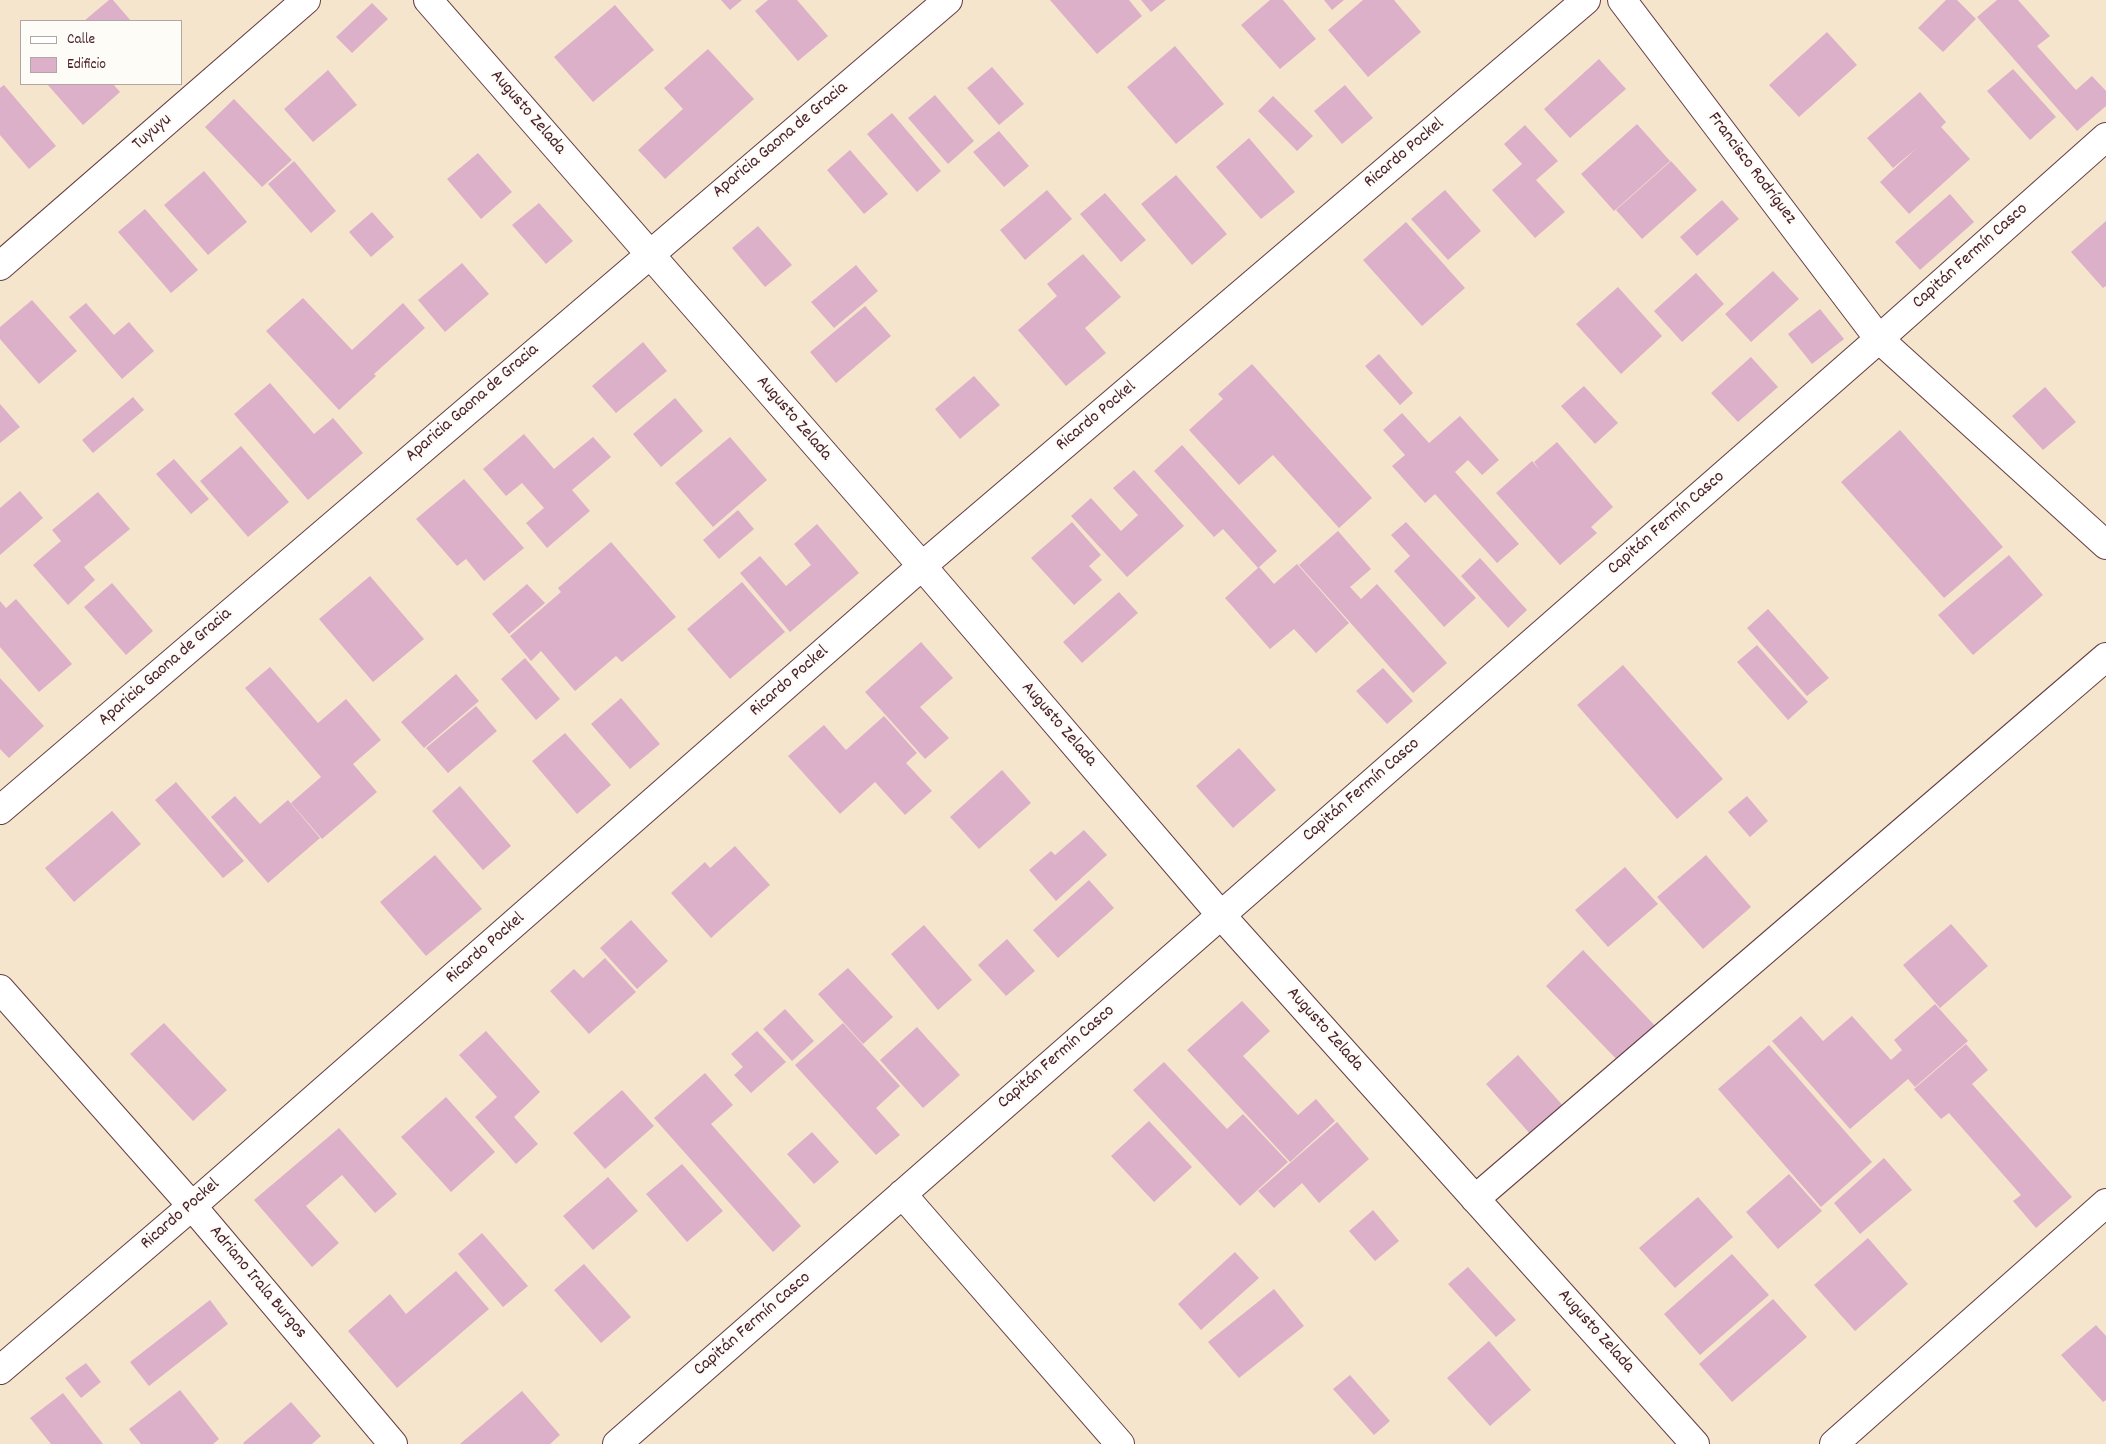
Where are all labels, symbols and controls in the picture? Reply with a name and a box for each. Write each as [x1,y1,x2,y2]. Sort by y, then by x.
legend [20,20,182,85]
text: Calle [67,29,95,51]
text: Edificio [67,54,106,76]
street label: Augusto Zelada [484,66,570,160]
street label: Aparicia Gaona de Gracia [709,78,853,204]
street label: Francisco Rodríguez [1702,109,1800,229]
street label: Tuyuyu [129,110,177,156]
street label: Ricardo Pockel [1361,114,1449,194]
street label: Capitán Fermín Casco [1909,199,2033,315]
street label: Aparicia Gaona de Gracia [402,340,544,468]
street label: Augusto Zelada [750,372,836,466]
street label: Ricardo Pockel [1053,377,1141,457]
street label: Capitán Fermín Casco [1604,467,1730,581]
street label: Aparicia Gaona de Gracia [95,604,237,732]
street label: Ricardo Pockel [746,642,834,722]
street label: Augusto Zelada [1015,678,1101,772]
street label: Capitán Fermín Casco [1299,734,1425,848]
street label: Ricardo Pockel [442,909,530,989]
street label: Augusto Zelada [1281,984,1367,1076]
street label: Capitán Fermín Casco [994,1001,1120,1115]
street label: Ricardo Pockel [137,1175,225,1255]
street label: Adriano Irala Burgos [203,1222,311,1344]
street label: Capitán Fermín Casco [690,1268,816,1382]
street label: Augusto Zelada [1552,1286,1638,1378]

